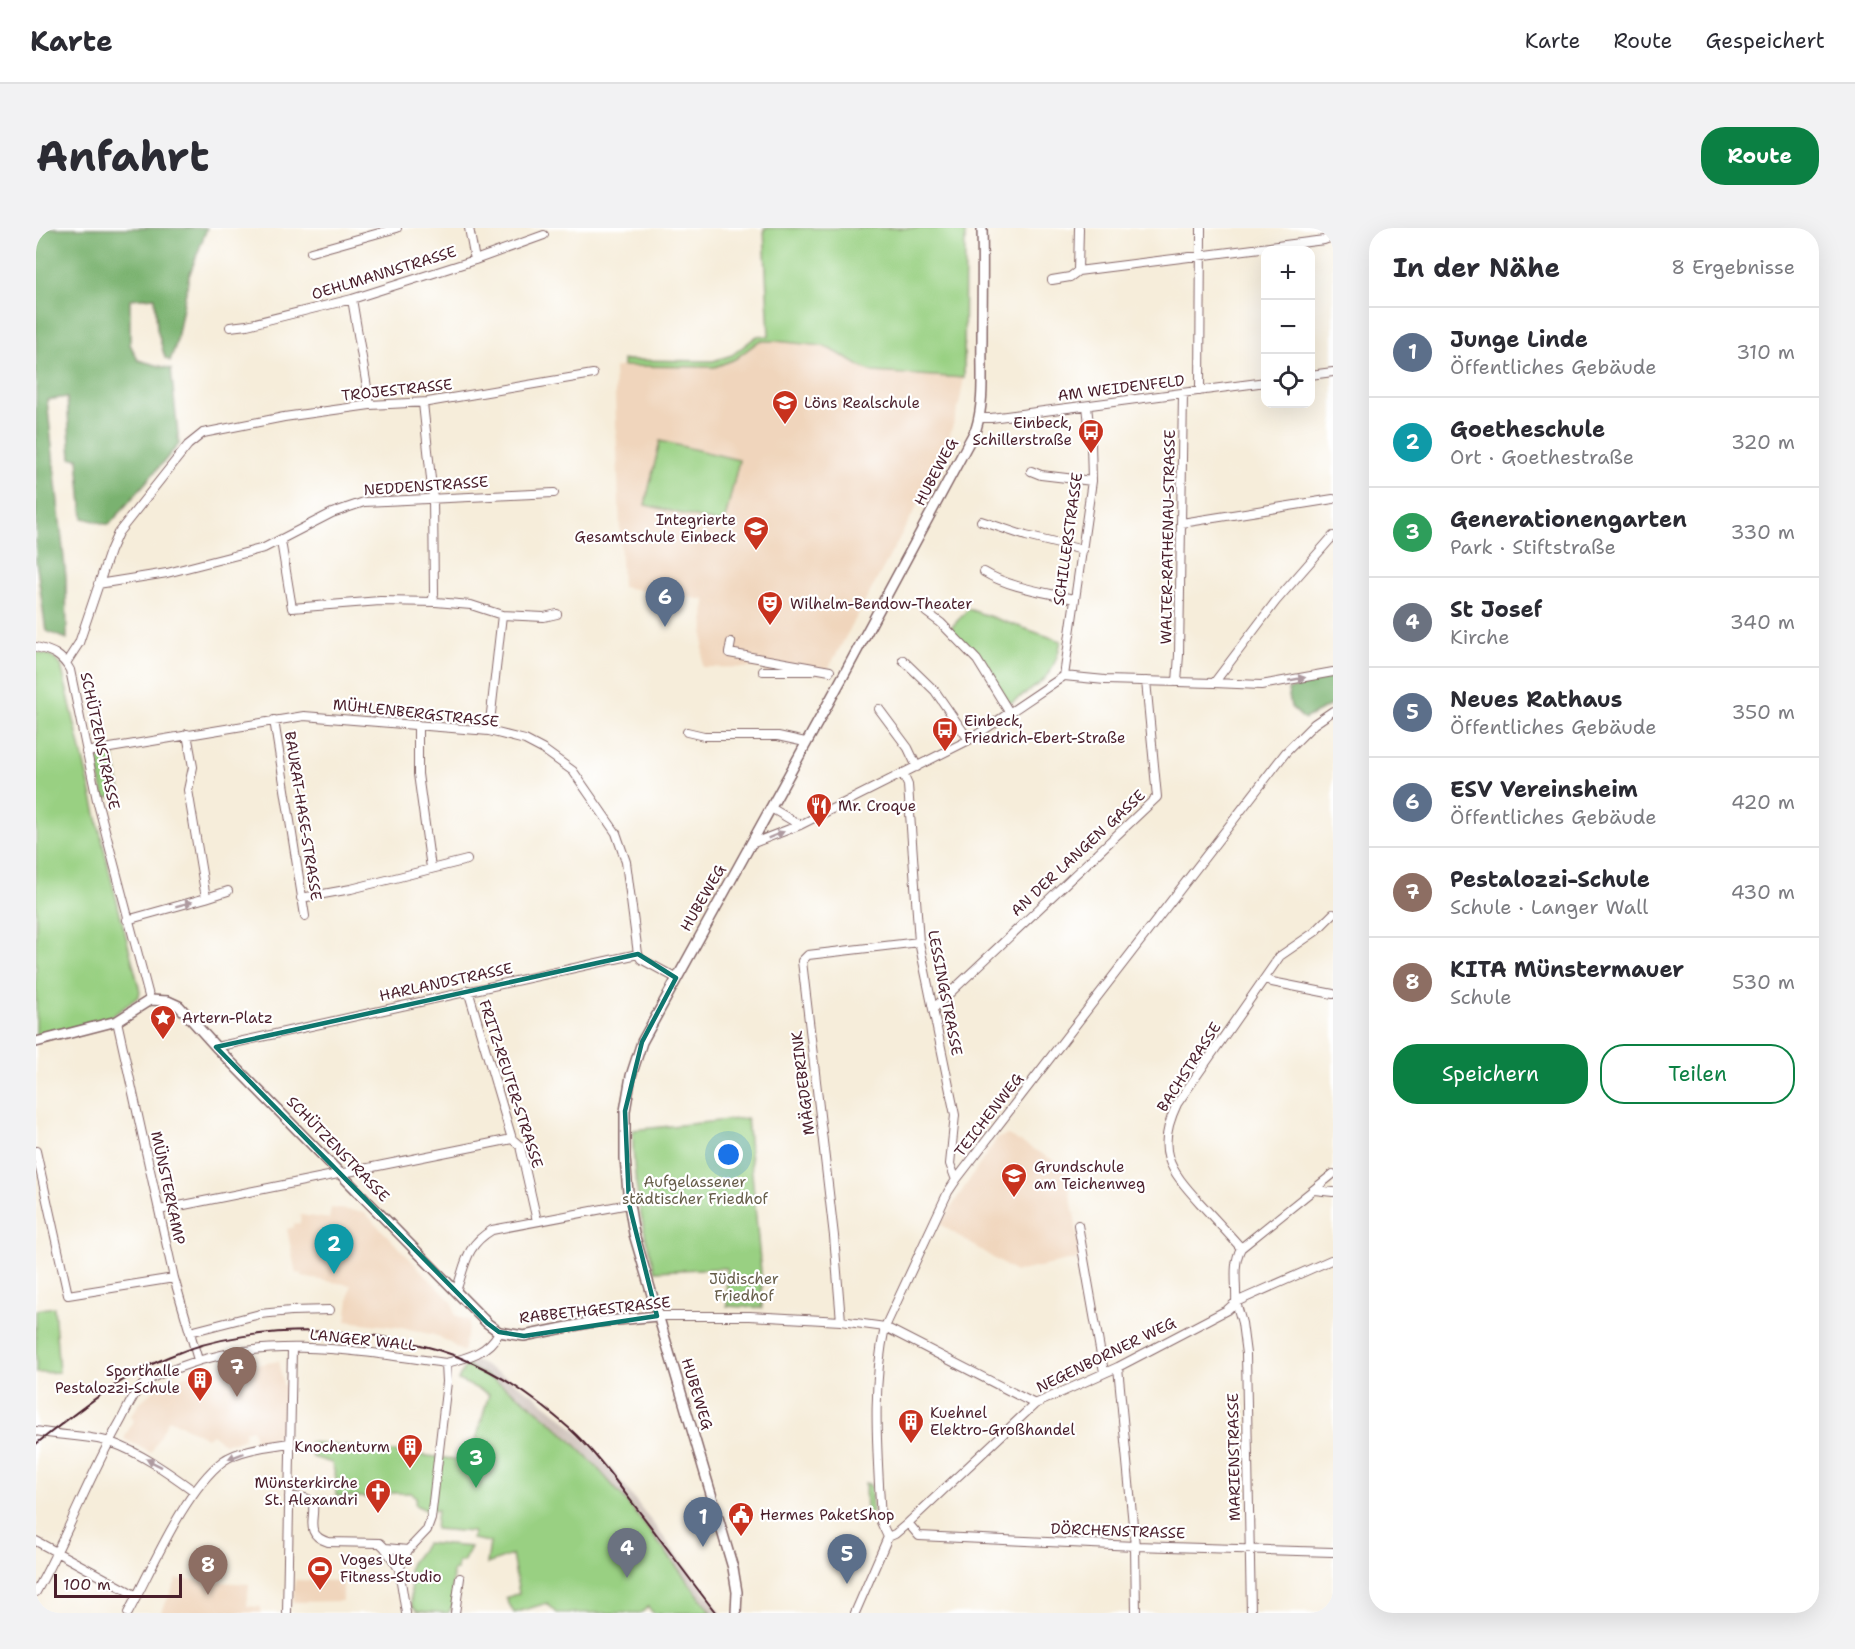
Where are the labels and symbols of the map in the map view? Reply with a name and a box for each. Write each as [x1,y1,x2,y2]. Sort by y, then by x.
street label: OEHLMANNSTRASSE [309,241,459,305]
street label: AM WEIDENFELD [1056,370,1186,406]
street label: TROJESTRASSE [341,374,453,406]
school or university icon: Löns Realschule [770,388,800,426]
place label: Löns Realschule [804,393,920,413]
place label: Einbeck, Schillerstraße [973,413,1072,450]
bus stop icon: Einbeck, Schillerstraße [1076,417,1106,455]
street label: WALTER-RATHENAU-STRASSE [1156,429,1180,645]
street label: HUBEWEG [910,435,962,509]
street label: SCHILLERSTRASSE [1049,471,1087,607]
street label: NEDDENSTRASSE [363,472,489,500]
place label: Integrierte Gesamtschule Einbeck [575,510,736,547]
school or university icon: Integrierte Gesamtschule Einbeck [741,514,771,552]
pin: 6 [646,578,684,627]
theatre icon: Wilhelm-Bendow-Theater [755,589,785,627]
place label: Wilhelm-Bendow-Theater [790,594,972,614]
street label: SCHÜTZENSTRASSE [76,670,124,812]
one-way arrow [1288,675,1307,684]
street label: MÜHLENBERGSTRASSE [332,694,500,732]
place label: Einbeck, Friedrich-Ebert-Straße [964,711,1125,748]
bus stop icon: Einbeck, Friedrich-Ebert-Straße [930,715,960,753]
street label: BAURAT-HASE-STRASSE [280,730,326,902]
street label: AN DER LANGEN GASSE [1006,785,1150,921]
restaurant icon: Mr. Croque [804,791,834,829]
place label: Mr. Croque [838,796,916,816]
one-way arrow [767,830,785,840]
street label: HUBEWEG [676,861,730,935]
one-way arrow [175,899,193,908]
street label: LESSINGSTRASSE [923,928,967,1058]
street label: HARLANDSTRASSE [377,958,515,1006]
street label: FRITZ-REUTER-STRASSE [474,997,548,1171]
place icon: Artern-Platz [148,1003,178,1041]
place label: Artern-Platz [182,1008,273,1028]
street label: BACHSTRASSE [1153,1018,1225,1116]
street label: MÄGDEBRINK [787,1029,819,1136]
street label: TEICHENWEG [950,1069,1028,1161]
street label: SCHÜTZENSTRASSE [282,1092,394,1206]
street label: MÜNSTERKAMP [146,1129,190,1247]
your location [714,1140,743,1169]
place label: Grundschule am Teichenweg [1034,1157,1145,1194]
school or university icon: Grundschule am Teichenweg [999,1161,1029,1199]
park label: Aufgelassener städtischer Friedhof [622,1172,768,1209]
pin: 2 [314,1224,354,1274]
park label: Jüdischer Friedhof [709,1269,779,1306]
street label: RABBETHGESTRASSE [518,1292,672,1328]
street label: NEGENBORNER WEG [1033,1312,1179,1398]
street label: LANGER WALL [309,1324,417,1356]
pin: 7 [218,1348,256,1397]
street label: HUBEWEG [677,1356,717,1432]
place label: Sporthalle Pestalozzi-Schule [55,1361,180,1398]
building icon: Sporthalle Pestalozzi-Schule [185,1365,215,1403]
street label: MARIENSTRASSE [1223,1393,1245,1521]
place label: Kuehnel Elektro-Großhandel [930,1403,1075,1440]
building icon: Kuehnel Elektro-Großhandel [896,1407,926,1445]
building icon: Knochenturm [395,1432,425,1470]
place label: Knochenturm [294,1437,390,1457]
pin: 3 [456,1438,496,1488]
one-way arrow [227,1452,245,1461]
one-way arrow [145,1458,162,1468]
place label: Münsterkirche St. Alexandri [255,1473,358,1510]
church icon: Münsterkirche St. Alexandri [363,1477,393,1515]
pin: 1 [684,1498,722,1547]
public building icon: Hermes PaketShop [726,1500,756,1538]
place label: Hermes PaketShop [760,1505,895,1525]
street label: DÖRCHENSTRASSE [1050,1519,1186,1543]
pin: 4 [608,1528,646,1578]
pin: 5 [828,1534,866,1584]
pin: 8 [188,1546,228,1595]
place label: Voges Ute Fitness-Studio [340,1550,442,1587]
sports icon: Voges Ute Fitness-Studio [305,1554,335,1592]
scale bar [54,1571,182,1598]

